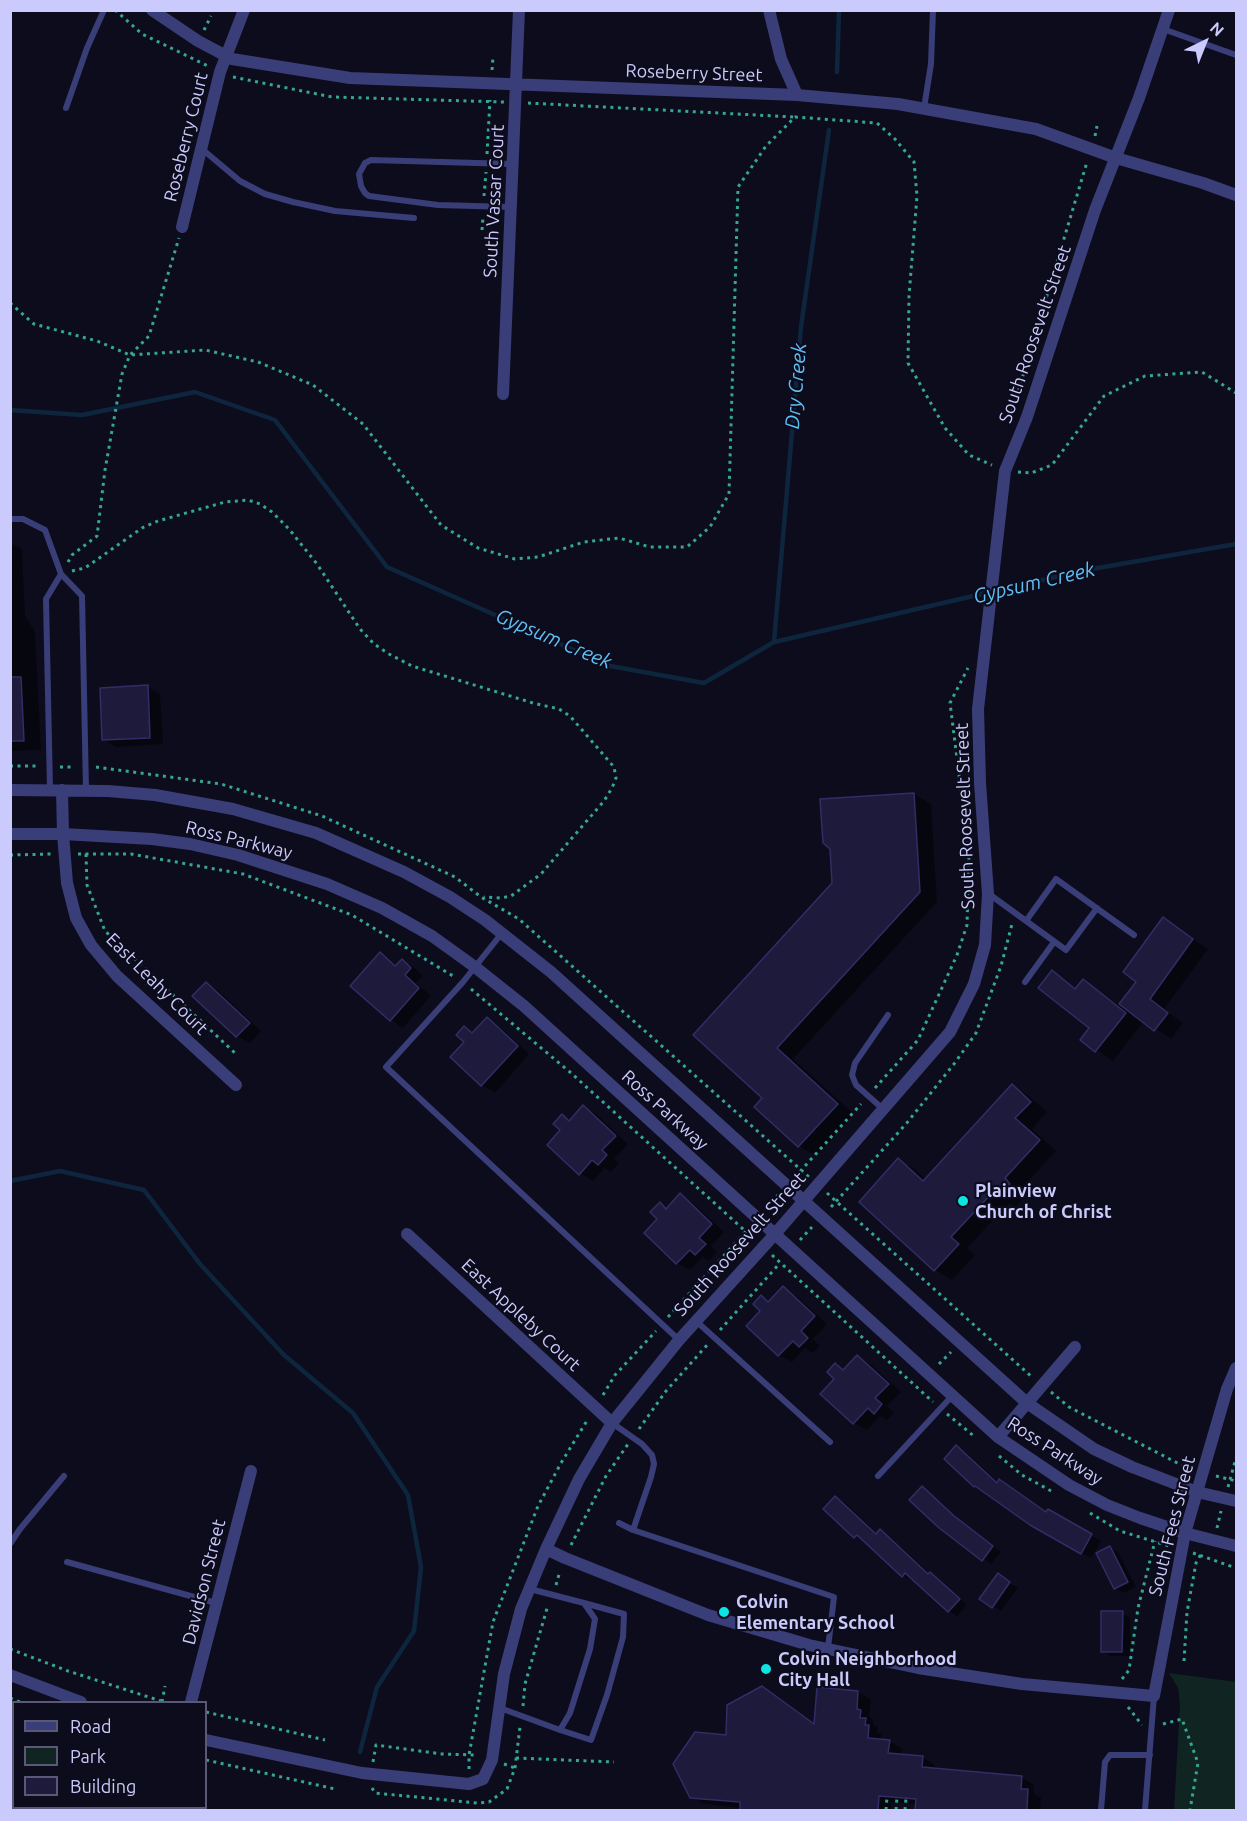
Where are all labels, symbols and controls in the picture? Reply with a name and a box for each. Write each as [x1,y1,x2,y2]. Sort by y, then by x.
north arrow [1175,12,1235,72]
text: N [1207,18,1228,39]
street label: Roseberry Street [625,60,763,86]
street label: Roseberry Court [159,70,213,204]
street label: South Vassar Court [479,124,509,278]
street label: South Roosevelt Street [994,242,1076,426]
water label: Dry Creek [780,342,812,430]
water label: Gypsum Creek [971,557,1097,609]
water label: Gypsum Creek [492,604,616,674]
street label: South Roosevelt Street [951,722,979,910]
street label: Ross Parkway [183,816,295,864]
street label: East Leahy Court [102,929,212,1039]
street label: Ross Parkway [617,1065,713,1155]
street label: South Roosevelt Street [670,1167,810,1321]
place label: Plainview Church of Christ [975,1180,1112,1222]
marker: Plainview Church of Christ [956,1194,970,1208]
street label: East Appleby Court [457,1254,585,1376]
street label: Ross Parkway [1003,1412,1107,1490]
street label: South Fees Street [1144,1454,1200,1598]
street label: Davidson Street [178,1517,230,1647]
place label: Colvin Elementary School [736,1591,895,1634]
marker: Colvin Elementary School [717,1605,731,1619]
place label: Colvin Neighborhood City Hall [778,1648,957,1690]
marker: Colvin Neighborhood City Hall [759,1662,773,1676]
legend [12,1701,207,1809]
text: Road [70,1716,112,1736]
text: Park [70,1746,106,1766]
text: Building [70,1776,136,1796]

